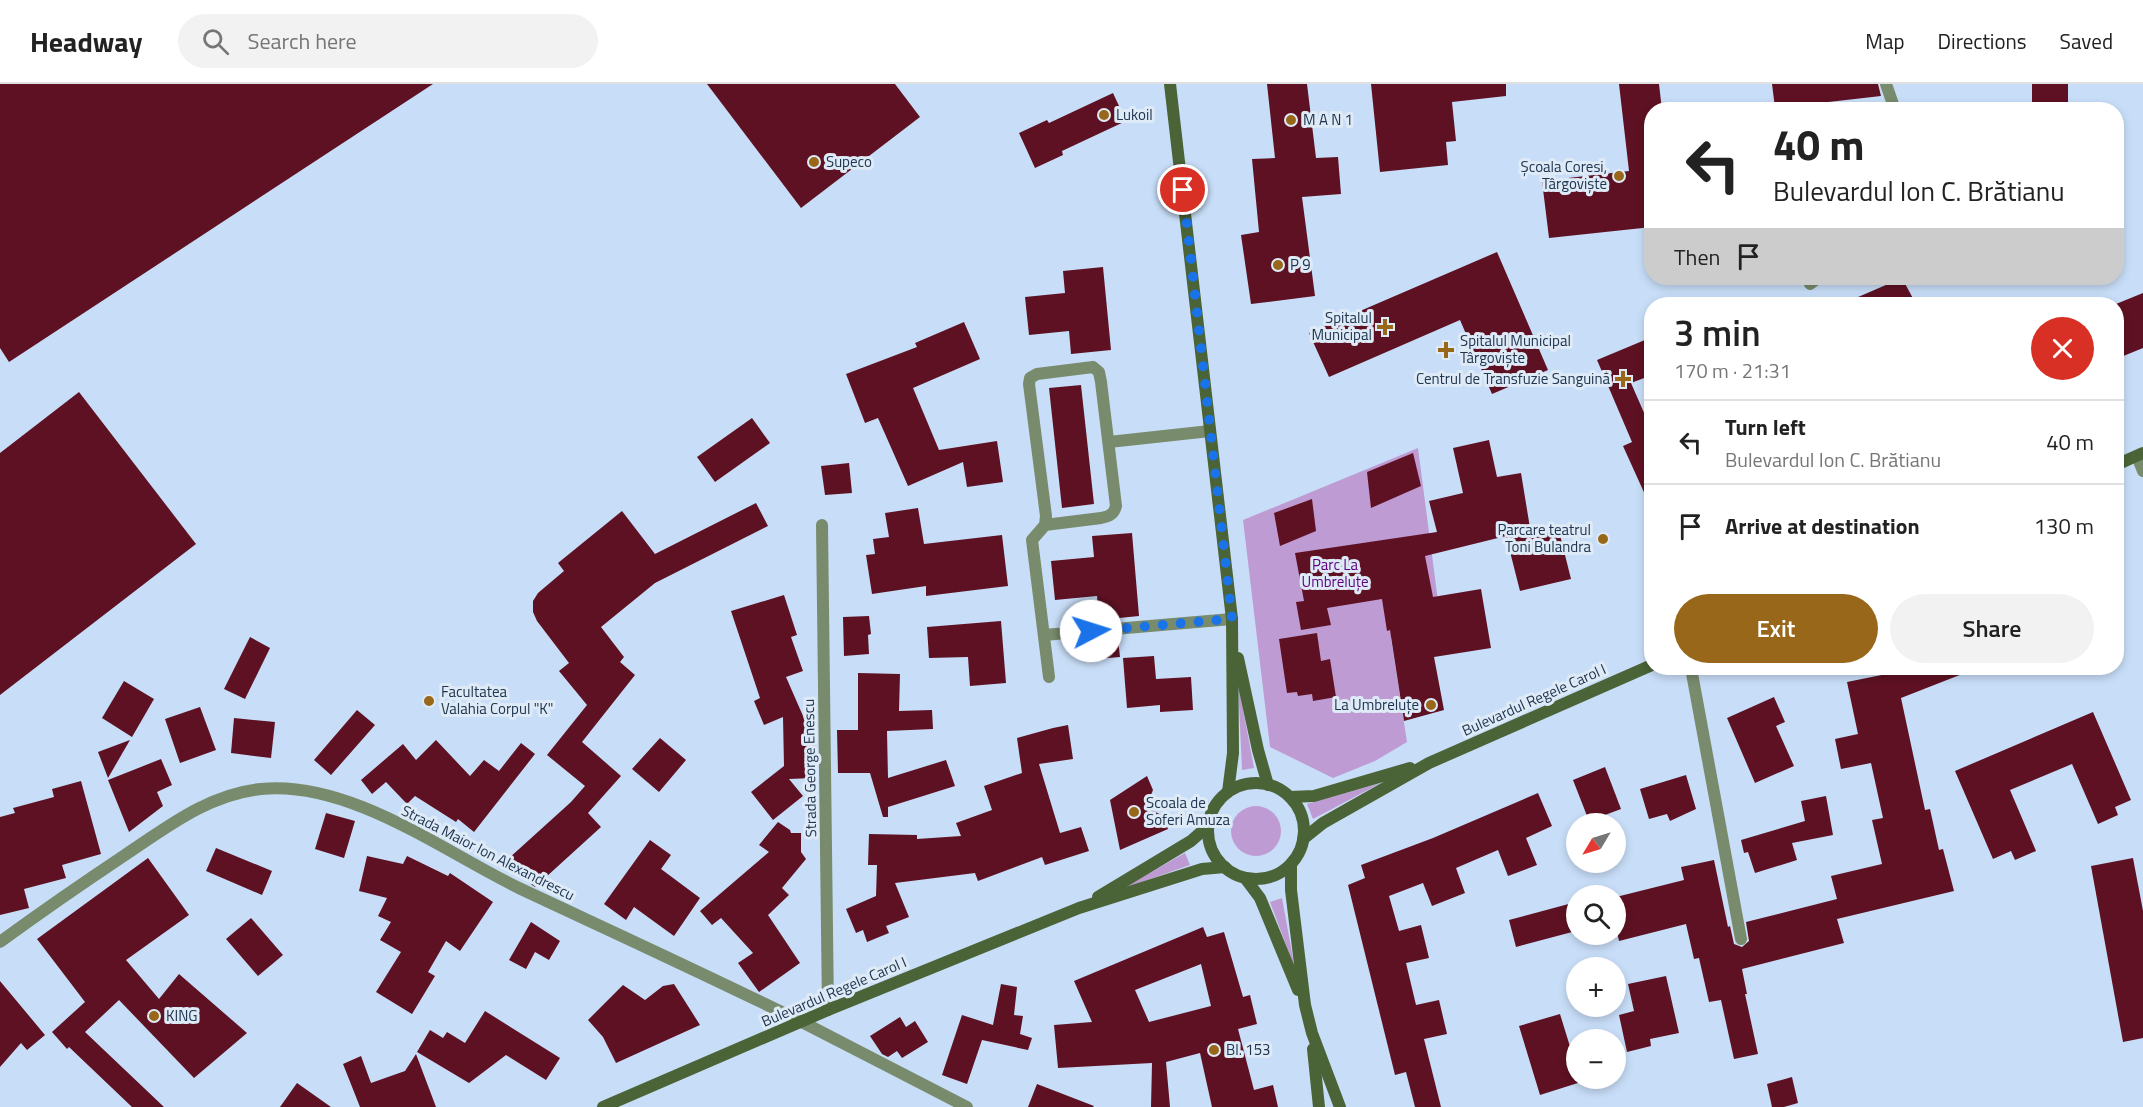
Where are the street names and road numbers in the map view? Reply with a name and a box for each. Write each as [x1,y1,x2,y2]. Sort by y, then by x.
street label: Bulevardul Regele Carol I [1458,657,1610,742]
street label: Strada George Enescu [797,699,822,837]
street label: Strada Maior Ion Alexandrescu [398,799,579,906]
street label: Bulevardul Regele Carol I [758,951,910,1033]

